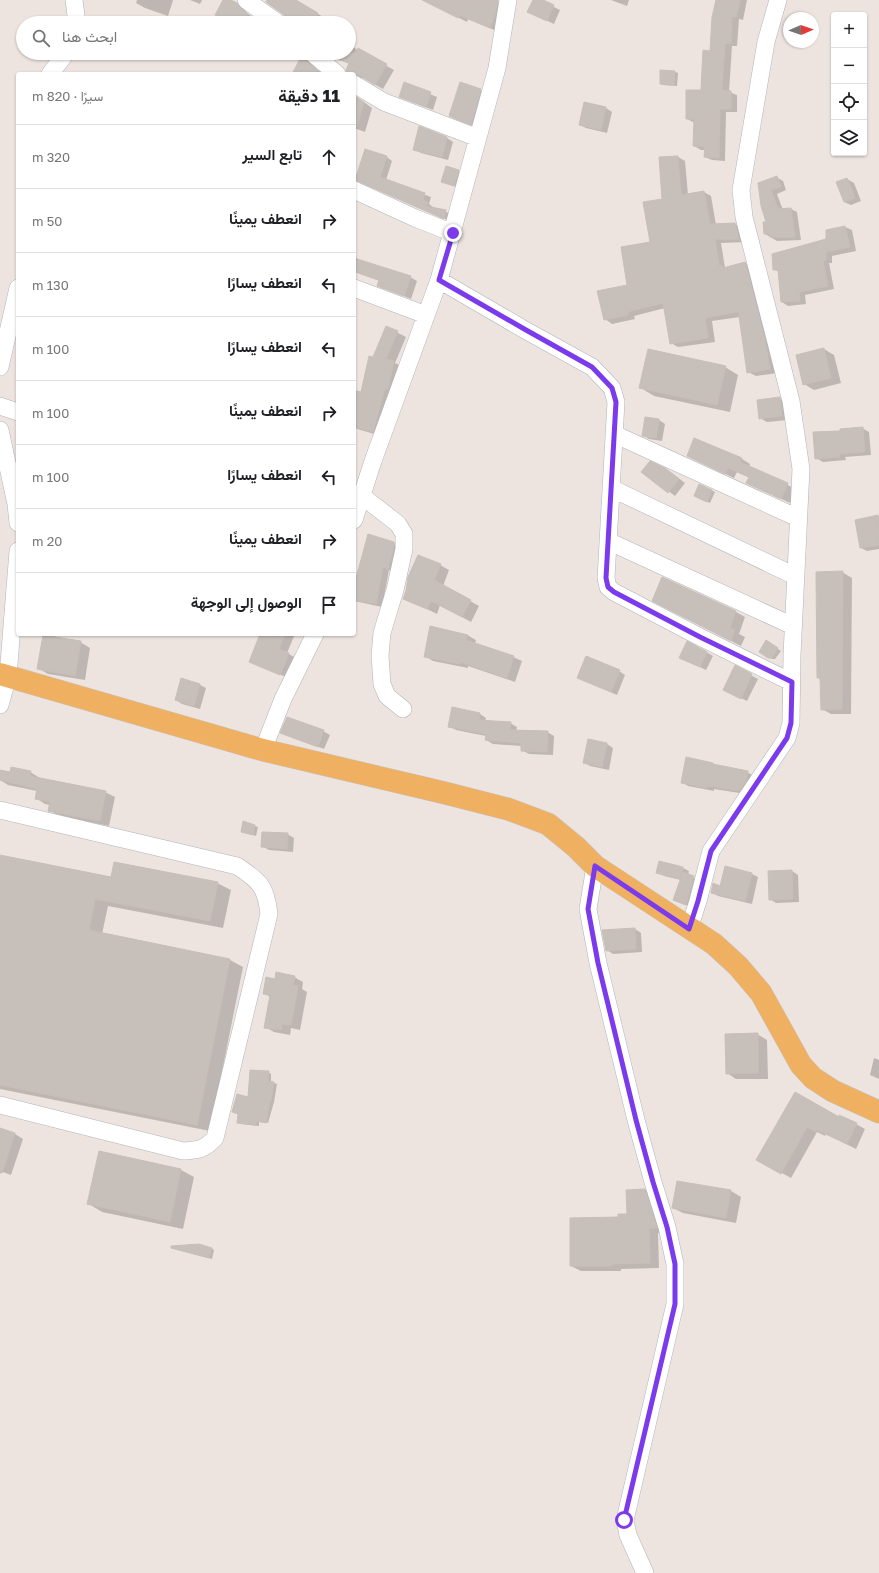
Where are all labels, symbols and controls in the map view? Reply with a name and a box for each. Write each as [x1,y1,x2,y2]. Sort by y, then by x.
north arrow [783,12,819,48]
map controls [831,12,867,156]
button: + [831,12,867,48]
search box [16,16,356,60]
icon: search [30,27,52,49]
text: ابحث هنا [62,27,117,45]
button: − [831,48,867,84]
button: locate [831,84,867,120]
text: 11 دقيقة [278,85,340,106]
text: سيرًا · 820 m [32,88,103,104]
button: layers [831,120,867,156]
text: تابع السير [242,145,302,163]
icon: ahead [318,146,340,168]
text: 320 m [32,149,70,165]
text: انعطف يمينًا [229,209,302,227]
icon: right [318,210,340,232]
text: 50 m [32,213,62,229]
route end [444,224,462,242]
text: انعطف يسارًا [227,273,302,291]
icon: left [318,274,340,296]
text: 130 m [32,277,69,293]
text: انعطف يسارًا [227,337,302,355]
icon: left [318,338,340,360]
text: 100 m [32,341,69,357]
text: انعطف يمينًا [229,401,302,419]
icon: right [318,402,340,424]
text: 100 m [32,405,69,421]
text: انعطف يسارًا [227,465,302,483]
icon: left [318,466,340,488]
text: 100 m [32,469,69,485]
text: انعطف يمينًا [229,529,302,547]
icon: right [318,530,340,552]
text: 20 m [32,533,62,549]
text: الوصول إلى الوجهة [191,593,302,611]
icon: arrive [318,594,340,616]
route start [615,1511,633,1529]

